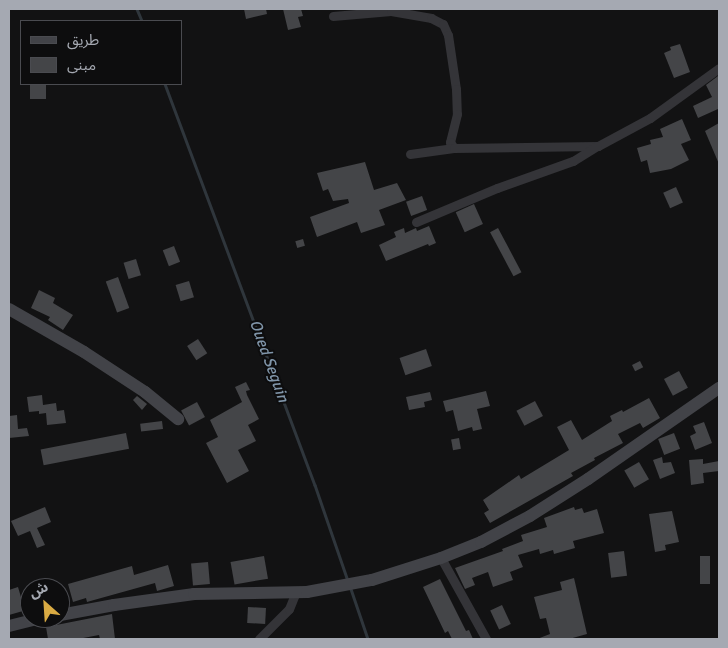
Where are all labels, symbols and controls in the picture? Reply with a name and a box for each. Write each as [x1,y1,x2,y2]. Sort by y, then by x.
legend [20,20,182,85]
text: طريق [67,31,99,49]
text: مبنى [67,56,96,74]
water label: Oued Seguin [245,317,293,405]
north arrow [20,578,70,628]
text: ش [26,578,51,602]

